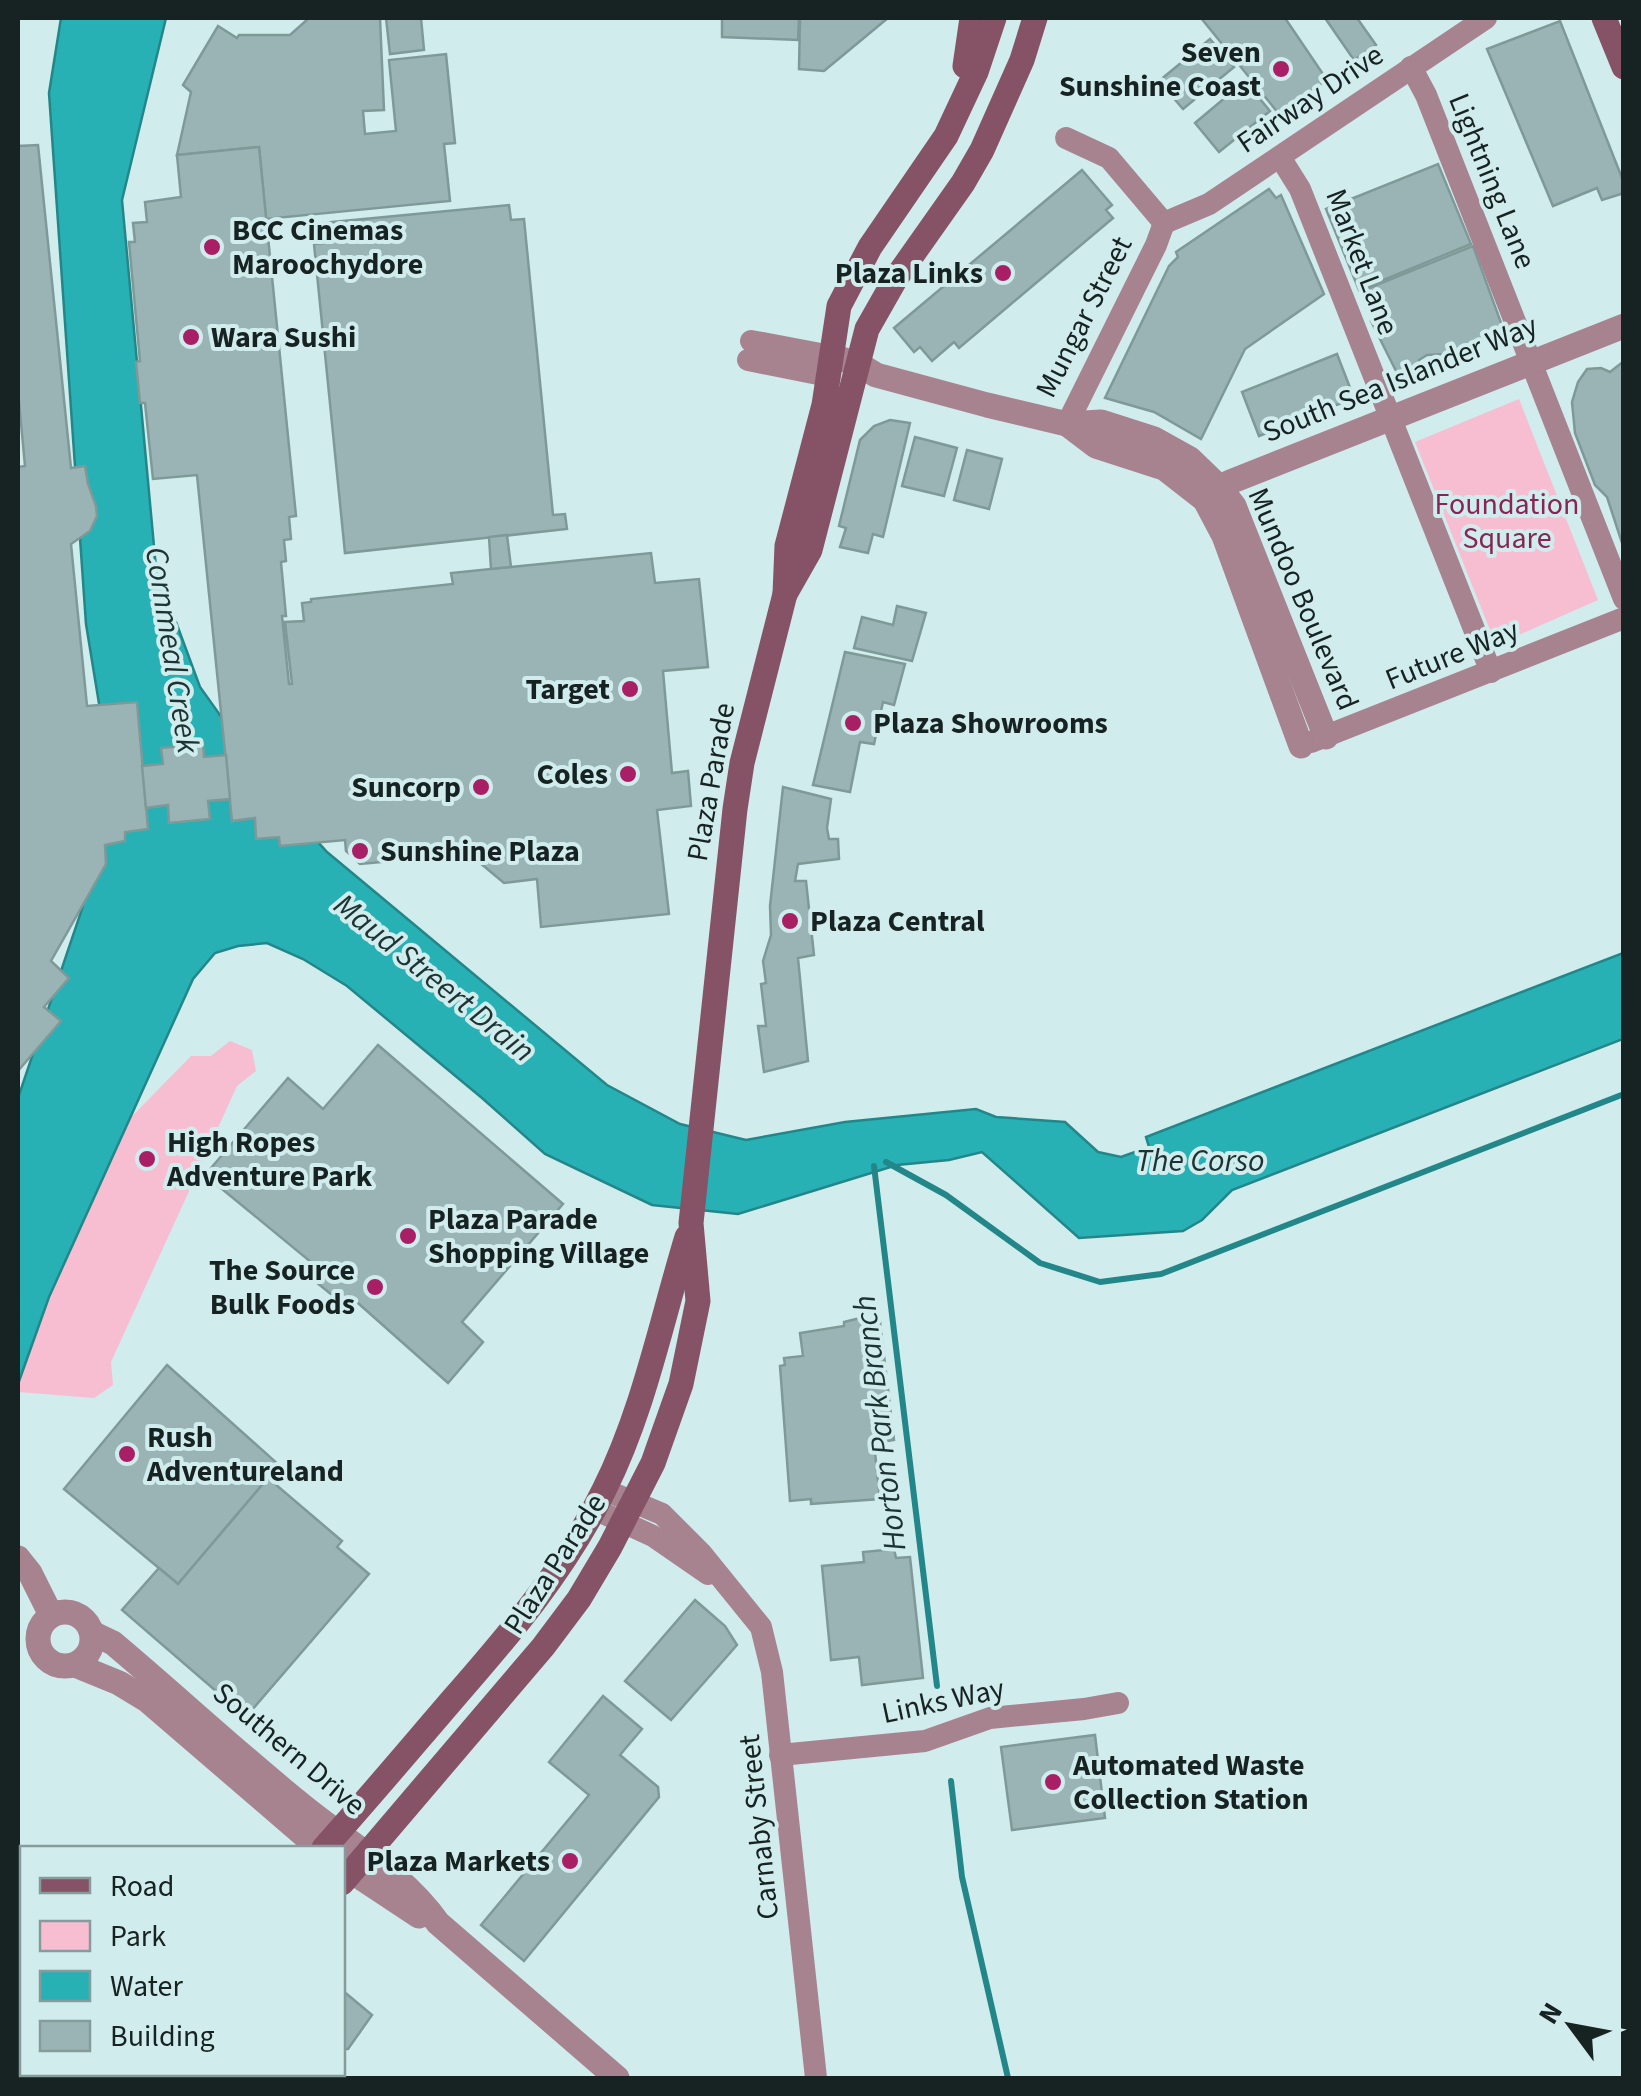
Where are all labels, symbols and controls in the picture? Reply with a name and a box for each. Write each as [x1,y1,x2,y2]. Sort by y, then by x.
place label: Seven Sunshine Coast [1059,31,1261,108]
street label: Fairway Drive [1228,34,1392,164]
marker: Seven Sunshine Coast [1270,58,1292,80]
street label: Lightning Lane [1437,87,1547,275]
street label: Market Lane [1314,183,1410,341]
place label: BCC Cinemas Maroochydore [232,209,423,286]
street label: Mungar Street [1025,229,1143,405]
marker: BCC Cinemas Maroochydore [201,236,223,258]
place label: Plaza Links [835,252,983,295]
marker: Plaza Links [992,262,1014,284]
street label: South Sea Islander Way [1256,304,1544,454]
place label: Wara Sushi [211,316,356,359]
marker: Wara Sushi [180,326,202,348]
street label: Mundoo Boulevard [1237,481,1369,717]
park label: Foundation Square [1435,483,1579,560]
water label: Cornmeal Creek [133,543,211,757]
street label: Future Way [1379,609,1525,701]
place label: Target [526,668,610,711]
marker: Target [619,678,641,700]
street label: Plaza Parade [676,699,746,865]
place label: Plaza Showrooms [873,702,1108,745]
marker: Plaza Showrooms [842,712,864,734]
place label: Coles [536,753,608,796]
marker: Coles [617,763,639,785]
place label: Suncorp [351,766,461,809]
marker: Suncorp [470,776,492,798]
place label: Sunshine Plaza [380,830,580,873]
marker: Sunshine Plaza [349,840,371,862]
water label: Maud Streert Drain [324,882,544,1074]
place label: Plaza Central [810,900,985,943]
marker: Plaza Central [779,910,801,932]
place label: High Ropes Adventure Park [166,1121,373,1198]
water label: The Corso [1136,1138,1264,1184]
marker: High Ropes Adventure Park [136,1148,158,1170]
place label: Plaza Parade Shopping Village [428,1198,649,1275]
marker: Plaza Parade Shopping Village [397,1225,419,1247]
place label: The Source Bulk Foods [209,1249,355,1326]
marker: The Source Bulk Foods [364,1276,386,1298]
water label: Horton Park Branch [841,1293,919,1553]
place label: Rush Adventureland [146,1416,344,1493]
marker: Rush Adventureland [116,1443,138,1465]
street label: Plaza Parade [493,1485,617,1643]
street label: Links Way [878,1667,1008,1735]
street label: Southern Drive [203,1672,375,1826]
street label: Carnaby Street [728,1732,790,1922]
place label: Automated Waste Collection Station [1072,1744,1309,1821]
marker: Automated Waste Collection Station [1042,1771,1064,1793]
place label: Plaza Markets [367,1840,550,1883]
legend [20,1846,345,2076]
marker: Plaza Markets [559,1850,581,1872]
text: Road [110,1865,174,1908]
text: Park [110,1915,166,1958]
text: Water [110,1965,183,2008]
north arrow [1521,1976,1621,2076]
text: N [1529,1995,1573,2032]
text: Building [110,2015,215,2058]

